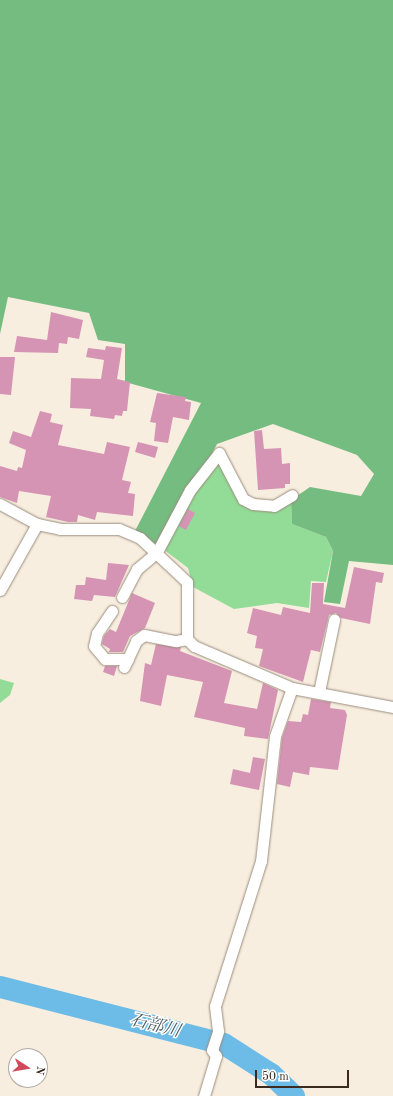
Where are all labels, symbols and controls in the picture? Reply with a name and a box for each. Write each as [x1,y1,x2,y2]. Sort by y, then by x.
water label: 石部川 [128,1010,182,1042]
north arrow [8,1048,48,1088]
scale bar [257,1062,351,1088]
text: N [33,1065,46,1076]
text: 50 m [262,1071,289,1083]

